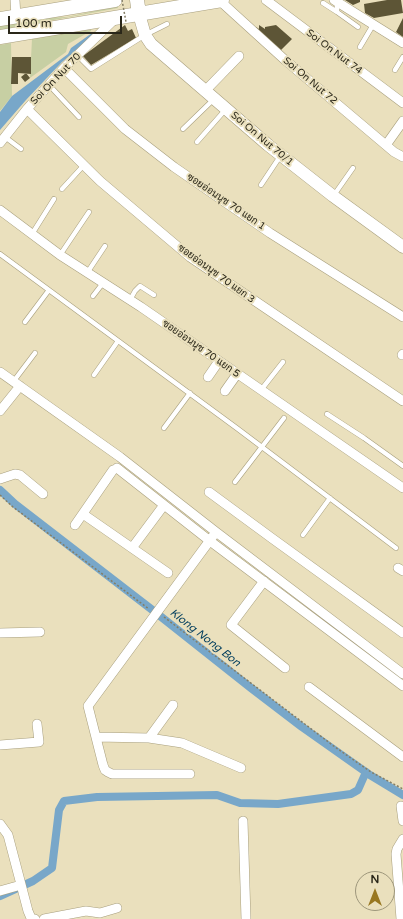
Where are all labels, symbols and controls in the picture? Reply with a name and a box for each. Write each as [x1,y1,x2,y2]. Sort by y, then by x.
scale bar [10,8,124,34]
text: 100 m [15,16,52,30]
street label: Soi On Nut 74 [304,27,364,77]
street label: Soi On Nut 70 [28,51,84,107]
street label: Soi On Nut 72 [280,55,340,107]
street label: Soi On Nut 70/1 [228,109,296,169]
street label: ซอยอ่อนนุช 70 แยก 1 [184,171,268,233]
street label: ซอยอ่อนนุช 70 แยก 3 [175,242,257,306]
street label: ซอยอ่อนนุช 70 แยก 5 [160,318,242,380]
water label: Klong Nong Bon [167,606,243,670]
north arrow [355,871,395,911]
text: N [371,873,379,886]

